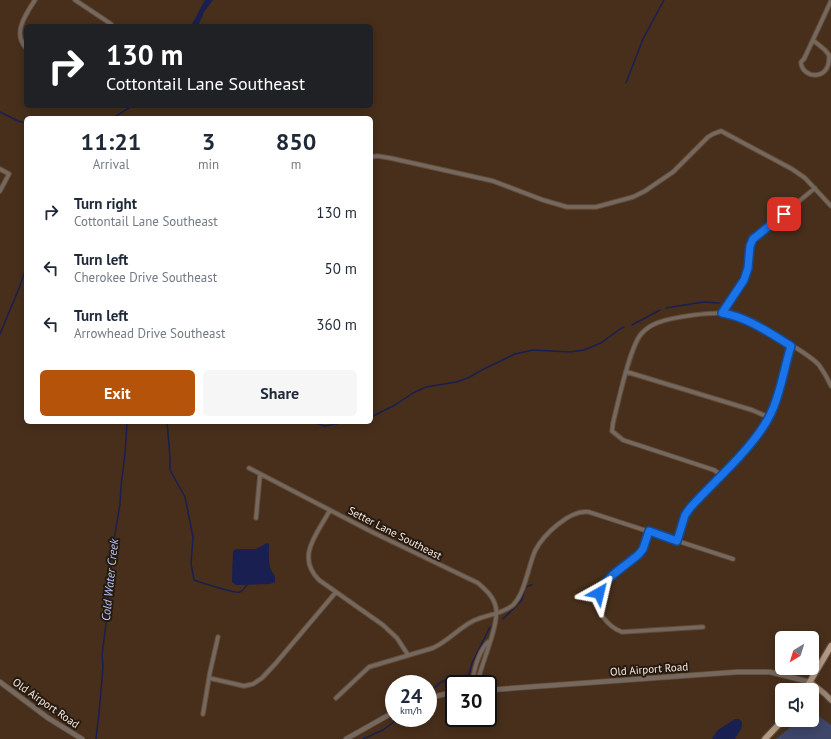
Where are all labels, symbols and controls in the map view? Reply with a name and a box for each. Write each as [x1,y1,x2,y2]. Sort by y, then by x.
text: 130 m [106,36,183,73]
icon: right [40,40,92,92]
text: Cottontail Lane Southeast [106,72,305,95]
text: 11:21 [81,126,141,157]
text: 3 [202,126,215,157]
text: 850 [276,126,316,157]
text: Arrival [93,156,129,173]
text: min [198,156,219,173]
text: m [291,156,301,173]
text: Turn right [74,194,137,213]
pin [767,197,801,231]
icon: right [40,201,62,223]
text: 130 m [316,203,357,222]
icon: arrive [773,203,795,225]
text: Cottontail Lane Southeast [74,213,218,230]
text: Turn left [74,250,128,269]
icon: left [40,257,62,279]
text: 50 m [324,259,357,278]
text: Cherokee Drive Southeast [74,269,217,286]
text: Turn left [74,306,128,325]
icon: left [40,313,62,335]
text: 360 m [316,315,357,334]
text: Arrowhead Drive Southeast [74,325,225,342]
button: Exit [40,370,195,416]
button: Share [203,370,357,416]
street label: Setter Lane Southeast [346,503,444,563]
water label: Cold Water Creek [98,538,121,622]
position arrow [578,572,620,614]
north arrow [775,631,819,675]
map controls [775,631,819,727]
street label: Old Airport Road [609,659,689,679]
street label: Old Airport Road [10,675,82,731]
speed limit sign: 30 [445,675,497,727]
text: 24 [400,683,422,709]
button: sound [775,683,819,727]
text: km/h [400,704,422,717]

